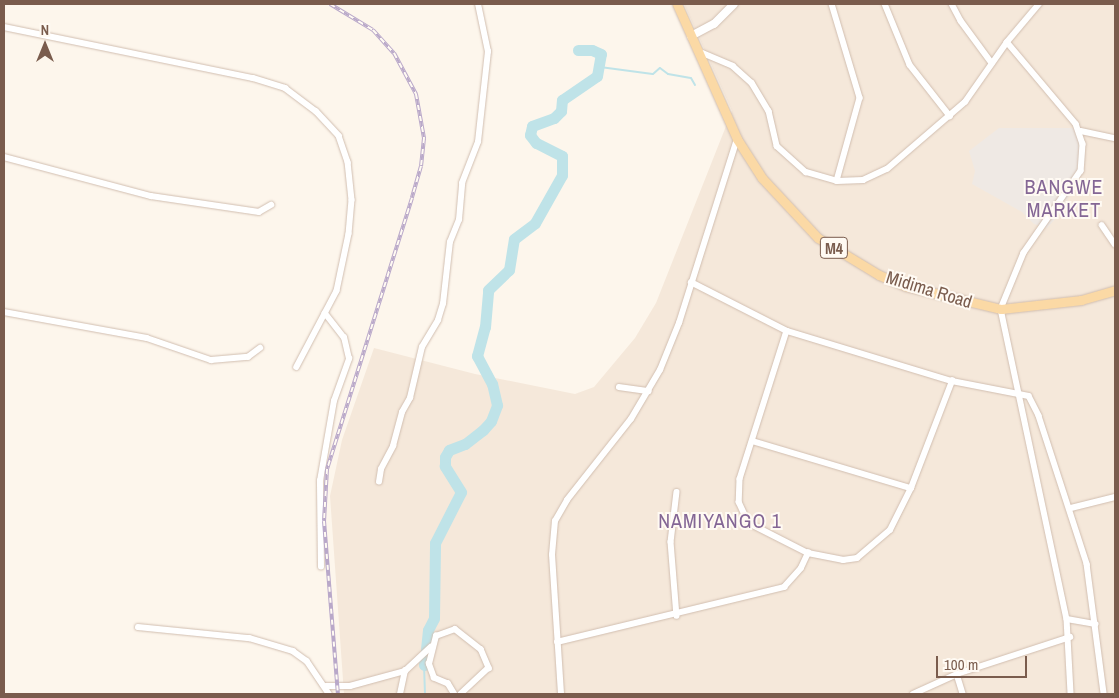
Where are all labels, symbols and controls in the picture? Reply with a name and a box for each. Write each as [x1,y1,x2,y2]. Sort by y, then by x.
north arrow [20,20,70,70]
text: N [41,21,49,39]
district label: BANGWE MARKET [1024,175,1104,222]
road number: M4 [819,234,849,262]
street label: Midima Road [883,267,975,313]
district label: NAMIYANGO 1 [657,508,783,532]
scale bar [939,646,1030,678]
text: 100 m [944,654,978,675]

